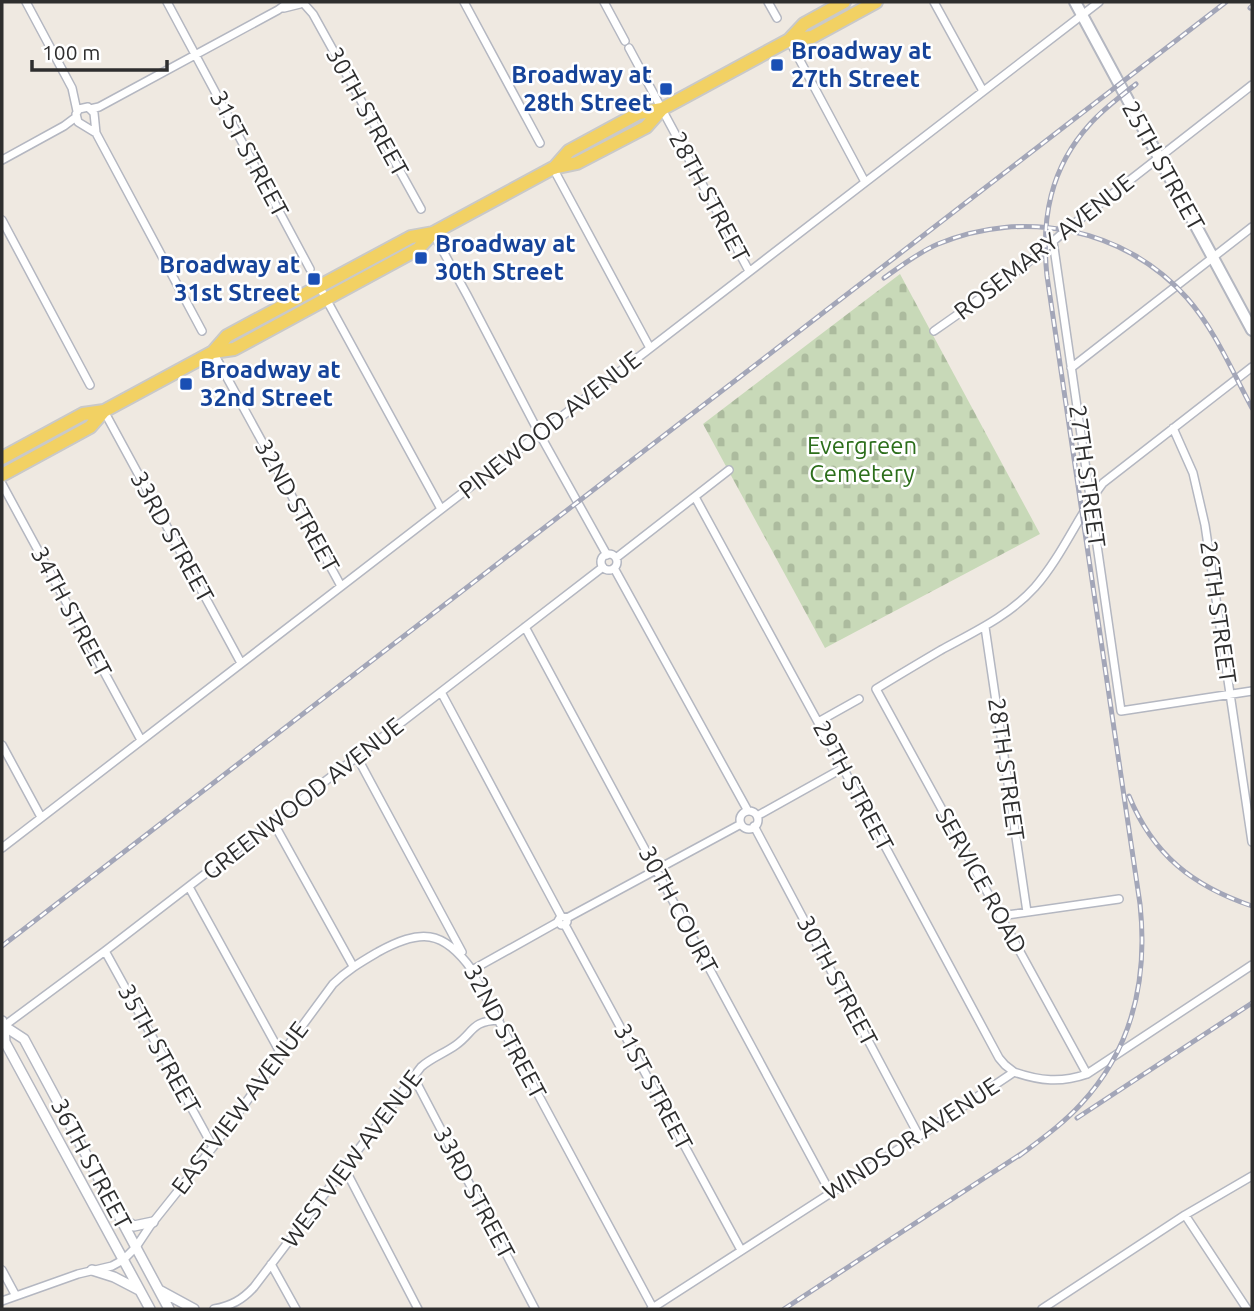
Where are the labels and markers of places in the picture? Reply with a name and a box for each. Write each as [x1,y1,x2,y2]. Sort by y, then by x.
place label: Broadway at 27th Street [791,37,932,92]
marker: Broadway at 27th Street [769,57,785,73]
place label: Broadway at 28th Street [511,61,652,116]
marker: Broadway at 28th Street [658,81,674,97]
place label: Broadway at 30th Street [435,230,576,285]
marker: Broadway at 30th Street [413,250,429,266]
place label: Broadway at 31st Street [159,251,300,306]
marker: Broadway at 31st Street [306,271,322,287]
place label: Broadway at 32nd Street [200,356,341,411]
marker: Broadway at 32nd Street [178,376,194,392]

